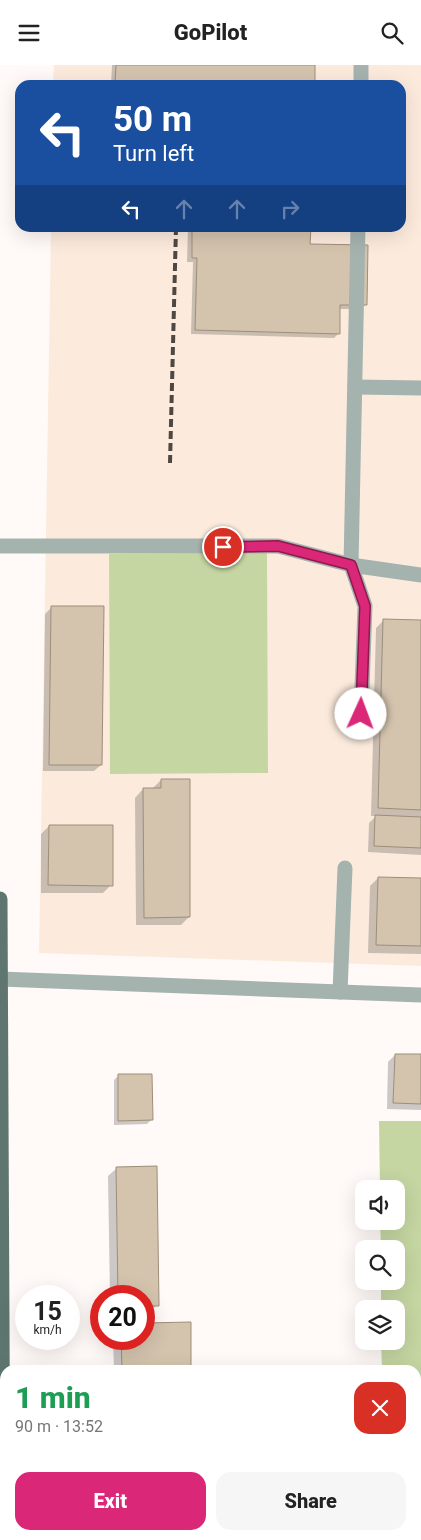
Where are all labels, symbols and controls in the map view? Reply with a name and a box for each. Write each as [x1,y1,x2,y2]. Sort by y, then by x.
icon: menu [15,19,43,47]
icon: search [378,19,406,47]
text: GoPilot [174,20,247,45]
text: 50 m [113,99,192,140]
icon: left [30,100,95,165]
text: Turn left [113,141,194,166]
icon: left [117,195,145,223]
icon: ahead [170,195,198,223]
icon: ahead [223,195,251,223]
icon: right [276,195,304,223]
pin [202,526,244,568]
icon: arrive [209,533,237,561]
position arrow [334,687,386,739]
map controls [355,1180,405,1350]
button: sound [355,1180,405,1230]
button: search [355,1240,405,1290]
speed limit sign: 20 [90,1285,155,1350]
text: 15 [33,1297,62,1326]
button: layers [355,1300,405,1350]
text: km/h [33,1323,62,1337]
text: 1 min [15,1380,91,1415]
button: close [354,1382,406,1434]
text: 90 m · 13:52 [15,1417,103,1436]
button: Exit [15,1472,206,1530]
button: Share [216,1472,406,1530]

